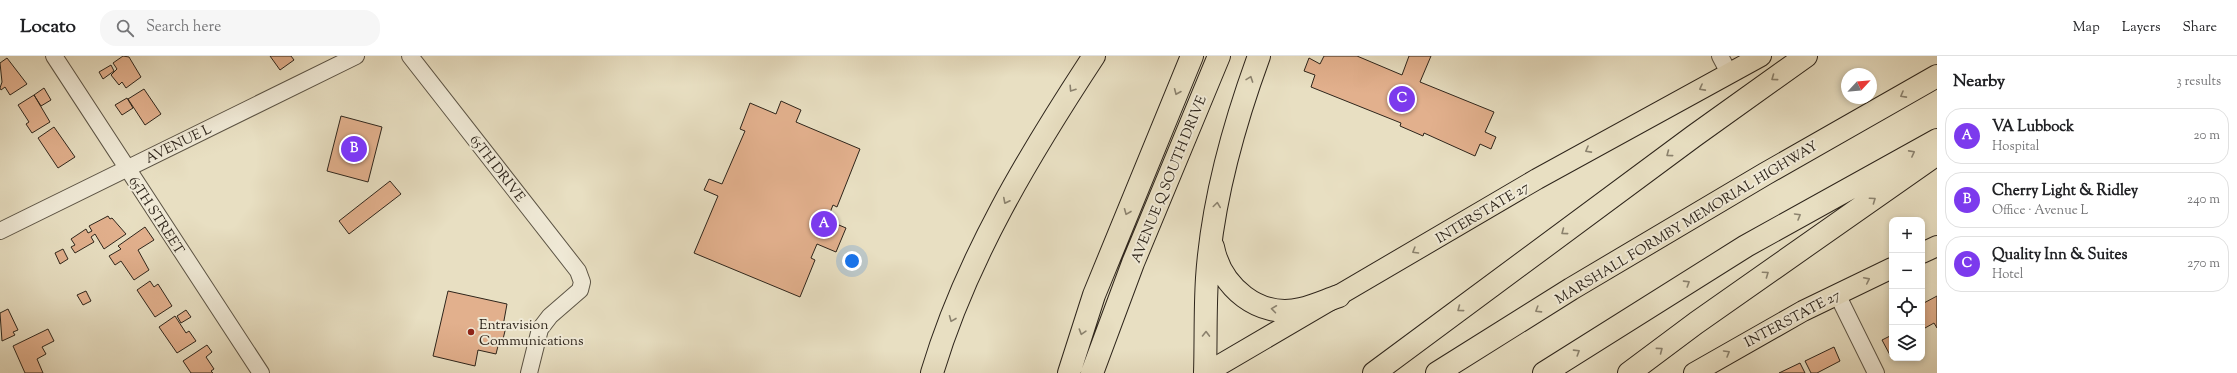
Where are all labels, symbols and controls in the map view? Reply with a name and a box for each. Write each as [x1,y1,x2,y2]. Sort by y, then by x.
search box [100,10,380,46]
text: Locato [20,14,76,41]
icon: search [114,17,136,39]
text: Search here [146,17,221,38]
text: Map [2073,18,2100,38]
text: Layers [2122,18,2160,38]
text: Share [2182,18,2217,38]
north arrow [1841,68,1877,104]
text: Nearby [1953,70,2005,94]
text: 3 results [2176,73,2221,91]
one-way arrow [1772,74,1779,81]
one-way arrow [1245,76,1254,83]
one-way arrow [1699,83,1706,90]
one-way arrow [1070,84,1077,91]
pin: C [1389,84,1415,114]
one-way arrow [1173,88,1181,95]
one-way arrow [1900,90,1907,97]
street label: AVENUE Q SOUTH DRIVE [1127,93,1213,266]
text: VA Lubbock [1992,117,2074,138]
street label: AVENUE L [142,120,216,169]
text: A [1962,127,1972,145]
text: 20 m [2194,127,2220,145]
street label: 65TH DRIVE [464,132,529,207]
pin: B [341,134,367,164]
street label: MARSHALL FORMBY MEMORIAL HIGHWAY [1552,137,1822,310]
text: Hospital [1992,138,2039,156]
one-way arrow [1585,146,1592,153]
one-way arrow [1666,150,1673,157]
one-way arrow [1908,151,1915,158]
street label: 65TH STREET [123,173,188,259]
street label: INTERSTATE 27 [1433,178,1534,250]
text: Cherry Light & Ridley [1992,181,2138,202]
text: B [1963,191,1971,209]
text: 240 m [2187,191,2220,209]
one-way arrow [1003,196,1011,204]
one-way arrow [1868,198,1875,205]
one-way arrow [1212,202,1221,208]
text: Office · Avenue L [1992,202,2088,220]
pin: A [811,209,837,239]
one-way arrow [1123,209,1131,216]
one-way arrow [1794,213,1801,220]
map controls [1889,217,1925,361]
button: + [1889,217,1925,253]
one-way arrow [1562,227,1569,234]
text: Quality Inn & Suites [1992,245,2127,266]
one-way arrow [1412,247,1419,254]
your location [842,251,862,271]
button: − [1889,253,1925,289]
text: C [1962,255,1972,273]
text: 270 m [2187,255,2220,273]
text: Hotel [1992,266,2023,284]
one-way arrow [1762,271,1769,279]
one-way arrow [1863,277,1871,285]
one-way arrow [1683,280,1690,288]
street label: INTERSTATE 27 [1742,286,1844,353]
button: locate [1889,289,1925,325]
one-way arrow [1457,304,1464,312]
one-way arrow [1271,305,1278,314]
one-way arrow [1535,306,1542,313]
one-way arrow [948,315,956,322]
place label: Entravision Communications [479,316,584,352]
button: layers [1889,325,1925,361]
marker: Entravision Communications [466,327,476,337]
one-way arrow [1078,328,1087,335]
one-way arrow [1202,331,1210,337]
one-way arrow [1656,347,1663,354]
one-way arrow [1573,350,1580,357]
one-way arrow [1723,350,1730,357]

